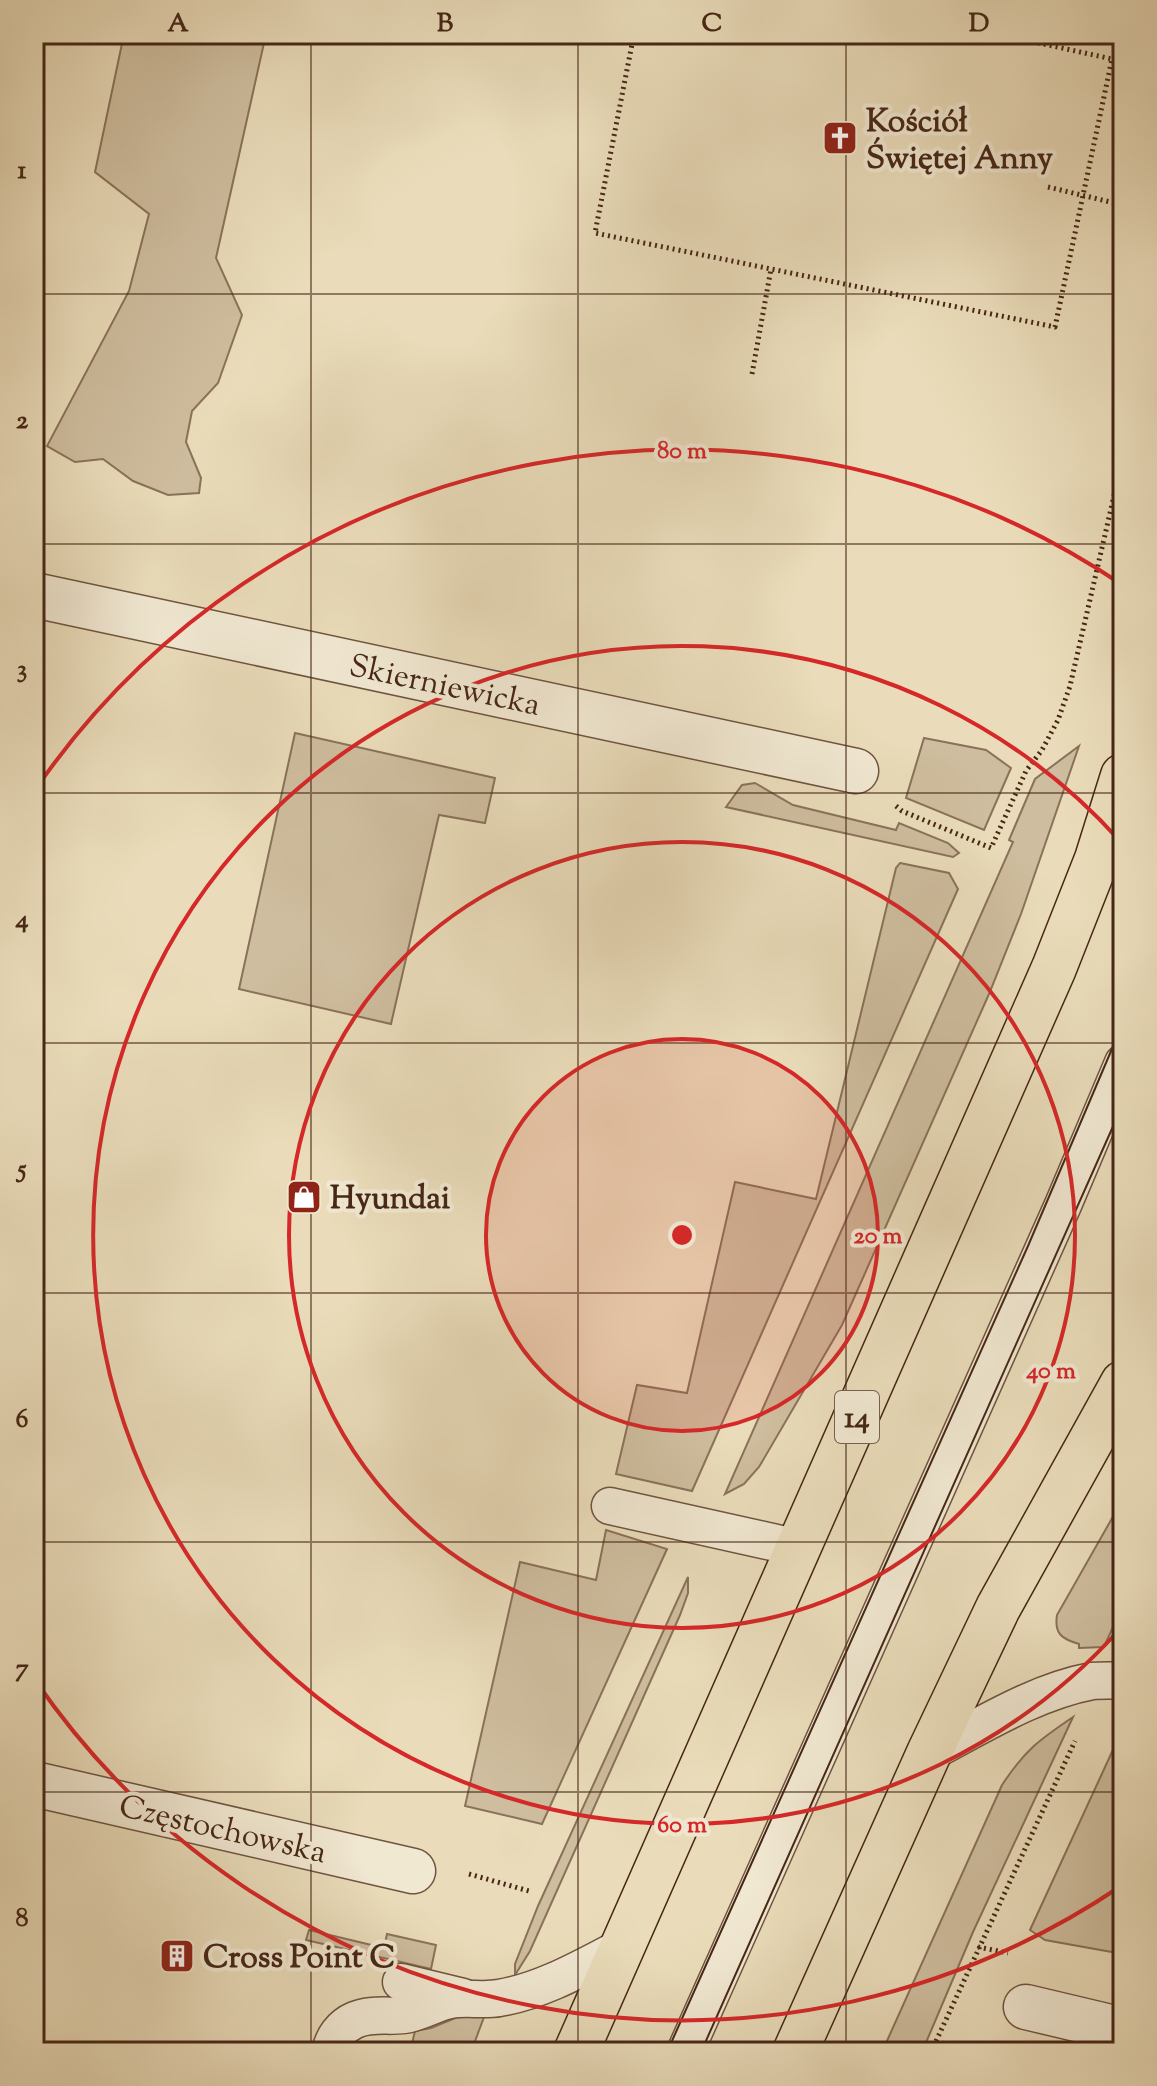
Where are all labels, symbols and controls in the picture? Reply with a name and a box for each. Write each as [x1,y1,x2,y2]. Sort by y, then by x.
text: A [167,6,189,43]
text: B [437,6,454,43]
text: C [702,6,722,43]
text: D [969,6,989,43]
place label: Kościół Świętej Anny [866,100,1053,183]
church icon: Kościół Świętej Anny [821,119,859,157]
text: 1 [18,153,27,190]
text: 2 [16,403,29,440]
text: 80 m [657,435,707,469]
street label: Skierniewicka [345,644,544,730]
text: 3 [17,652,27,689]
text: 4 [14,902,29,939]
text: 5 [16,1152,27,1189]
place label: Hyundai [330,1177,450,1223]
shop icon: Hyundai [285,1178,323,1216]
text: 20 m [854,1220,903,1254]
centre of rings [668,1221,696,1249]
text: 40 m [1025,1355,1076,1389]
road number: 14 [835,1391,879,1443]
text: 6 [16,1402,29,1439]
text: 7 [15,1651,29,1688]
street label: Częstochowska [114,1785,331,1877]
text: 60 m [657,1809,707,1843]
text: 8 [15,1901,29,1938]
place label: Cross Point C [203,1936,395,1982]
building icon: Cross Point C [158,1937,196,1975]

